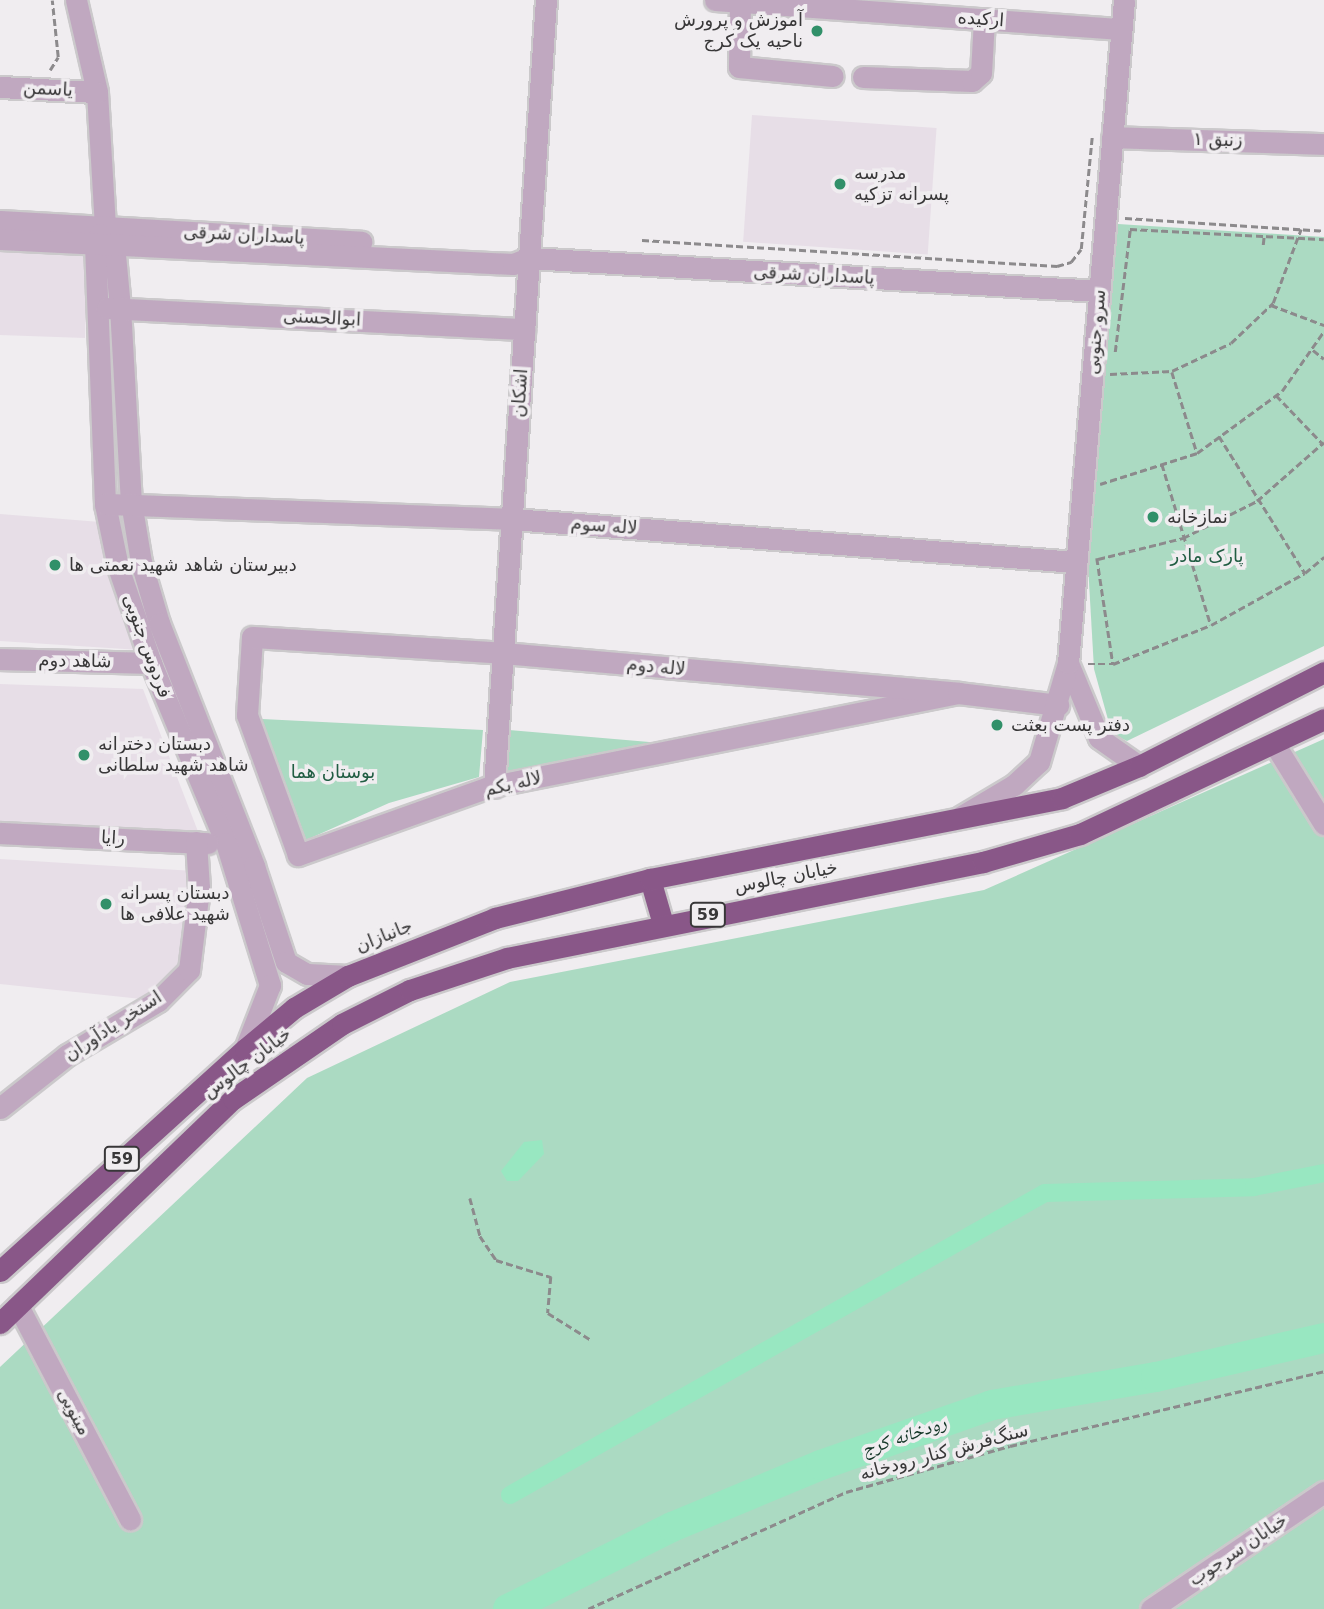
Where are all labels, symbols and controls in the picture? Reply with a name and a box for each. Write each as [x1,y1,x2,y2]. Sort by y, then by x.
street label: ارکیده [957,7,1005,31]
place label: آموزش و پرورش ناحیه یک کرج [674,10,803,52]
marker: آموزش و پرورش ناحیه یک کرج [809,23,825,39]
street label: یاسمن [23,77,73,101]
street label: زنبق ۱ [1193,128,1243,152]
place label: مدرسه پسرانه تزکیه [854,163,949,206]
marker: مدرسه پسرانه تزکیه [832,176,848,192]
street label: پاسداران شرقی [183,221,305,249]
street label: پاسداران شرقی [753,261,875,289]
street label: سرو جنوبی [1082,289,1110,375]
street label: ابوالحسنی [283,305,361,331]
street label: اشکان [508,368,532,418]
place label: نمازخانه [1167,506,1228,528]
marker: نمازخانه [1145,509,1161,525]
street label: لاله سوم [570,513,638,539]
park label: پارک مادر [1171,545,1243,567]
place label: دبیرستان شاهد شهید نعمتی ها [69,554,297,576]
marker: دبیرستان شاهد شهید نعمتی ها [47,557,63,573]
street label: فردوس جنوبی [118,591,176,701]
street label: شاهد دوم [38,650,112,672]
street label: لاله دوم [626,654,686,680]
place label: دفتر پست بعثت [1011,714,1130,736]
marker: دفتر پست بعثت [989,717,1005,733]
place label: دبستان دخترانه شاهد شهید سلطانی [98,734,249,776]
marker: دبستان دخترانه شاهد شهید سلطانی [76,747,92,763]
park label: بوستان هما [291,761,375,783]
street label: لاله یکم [482,767,544,801]
street label: رایا [100,827,126,849]
street label: خیابان چالوس [732,856,840,898]
place label: دبستان پسرانه شهید علافی ها [120,883,230,926]
marker: دبستان پسرانه شهید علافی ها [98,896,114,912]
road number: 59 [689,903,727,928]
street label: جانبازان [352,915,416,957]
street label: استخر یادآوران [60,986,166,1066]
street label: خیابان چالوس [199,1023,295,1103]
road number: 59 [103,1147,141,1172]
street label: مینویی [53,1385,95,1439]
water label: رودخانه کرج [858,1411,950,1461]
street label: سنگ‌فرش کنار رودخانه [857,1419,1031,1485]
street label: خیابان سرجوب [1185,1509,1291,1591]

